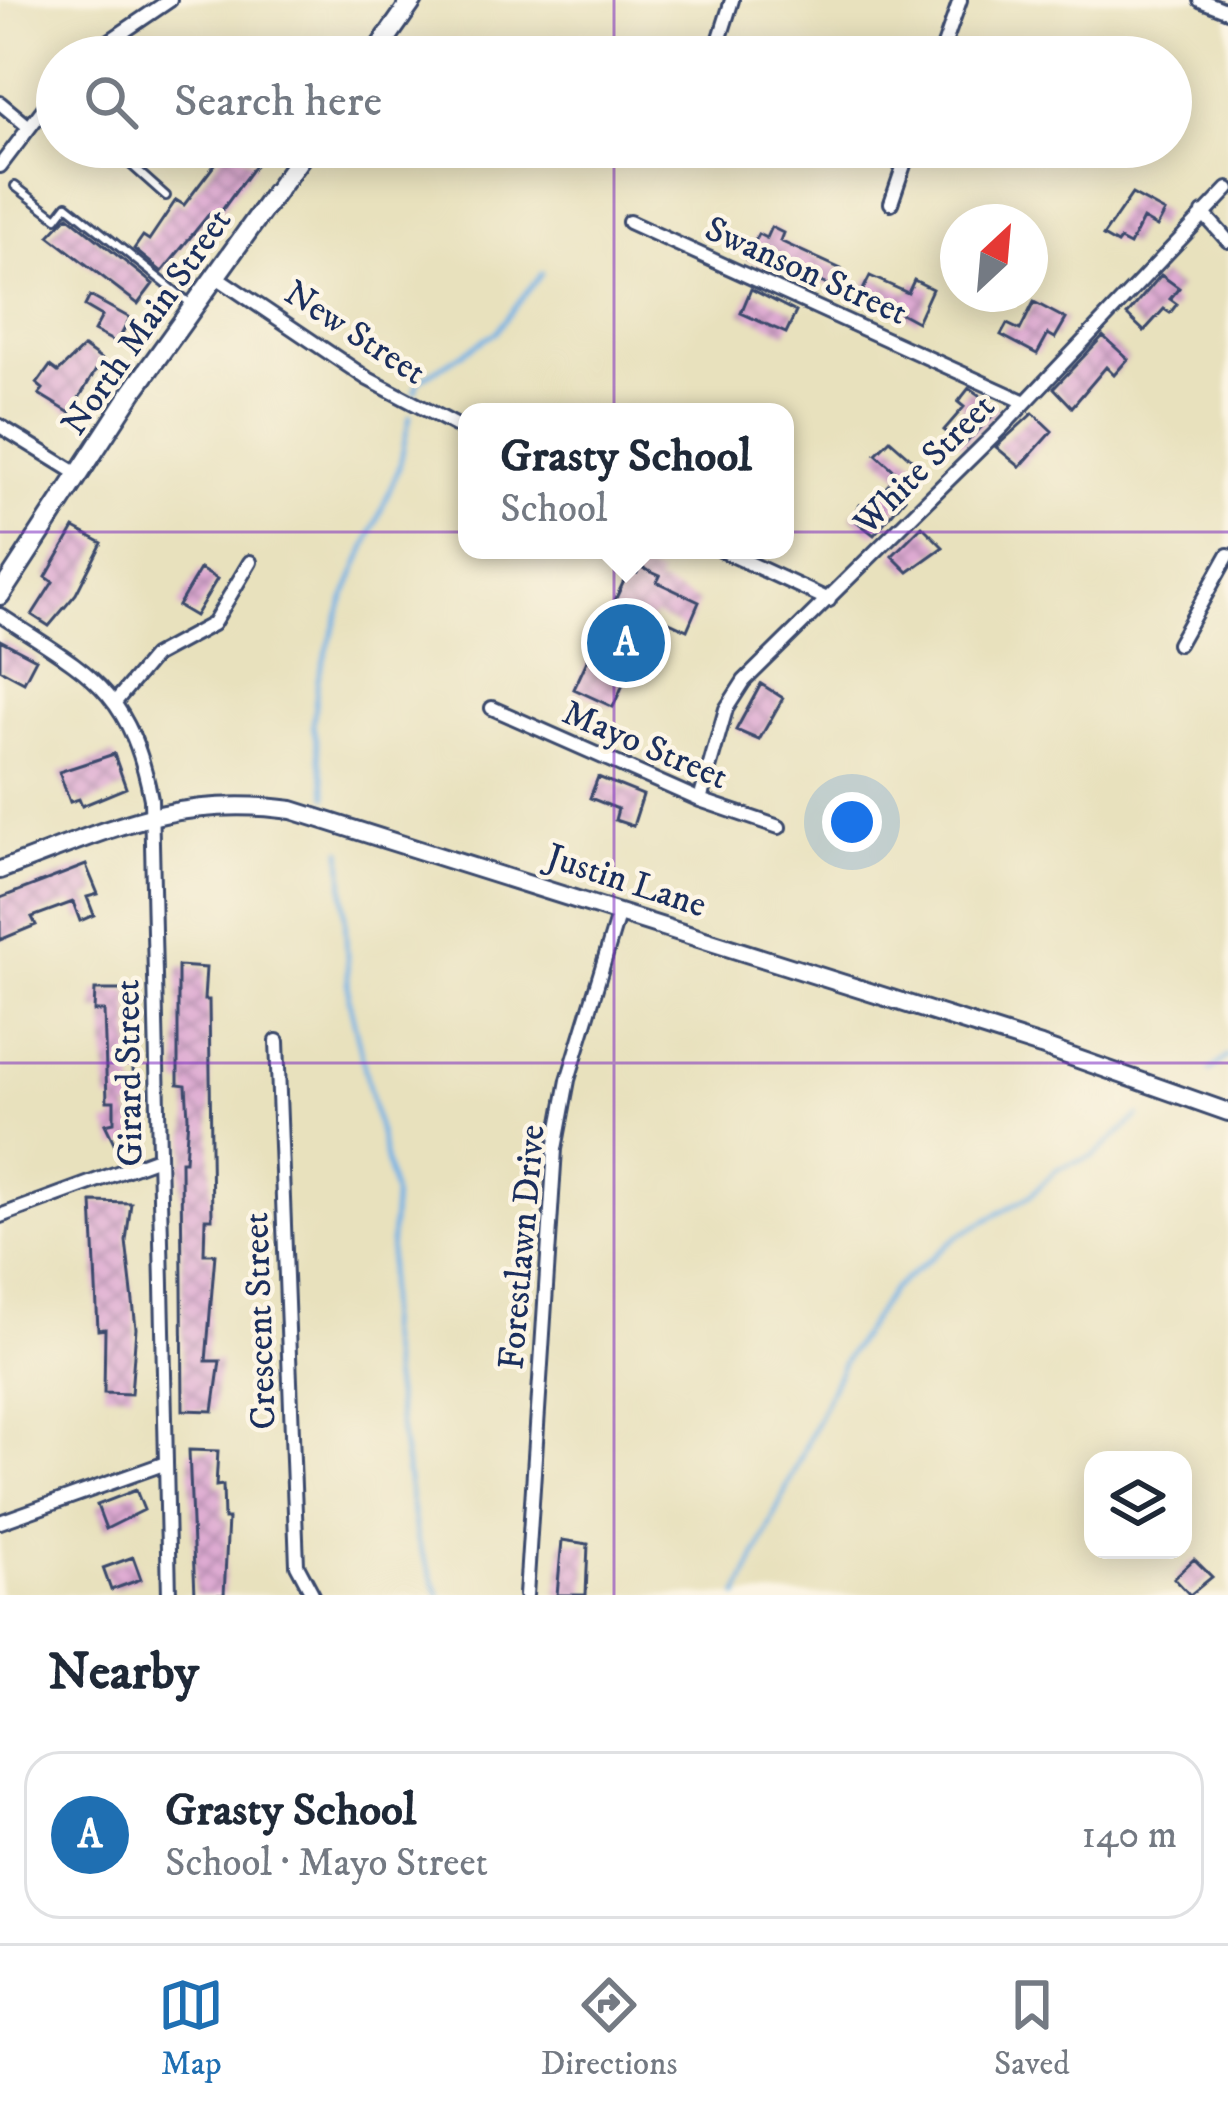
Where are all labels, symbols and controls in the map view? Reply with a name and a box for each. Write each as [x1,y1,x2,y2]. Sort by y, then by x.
search box [36,36,1192,168]
icon: search [78,69,144,135]
text: Search here [174,74,382,130]
street label: North Main Street [52,200,242,445]
north arrow [940,204,1048,312]
street label: Swanson Street [698,207,914,336]
street label: New Street [275,271,434,395]
street label: White Street [844,385,1005,545]
popup [458,403,794,559]
text: Grasty School [500,429,752,485]
text: School [500,485,607,534]
pin: A [587,598,665,688]
street label: Mayo Street [556,690,735,800]
your location [822,792,882,852]
street label: Justin Lane [538,834,712,928]
street label: Girard Street [105,979,154,1167]
street label: Forestlawn Drive [489,1123,556,1372]
street label: Crescent Street [234,1211,287,1430]
map controls [1084,1451,1192,1559]
button: layers [1084,1451,1192,1559]
text: Nearby [48,1641,199,1705]
text: Grasty School [165,1783,416,1839]
text: A [78,1811,102,1860]
text: 140 m [1082,1811,1177,1860]
text: School · Mayo Street [165,1839,488,1888]
tab: Map [158,1972,224,2085]
tab: Directions [541,1972,677,2085]
tab: Saved [994,1972,1070,2085]

